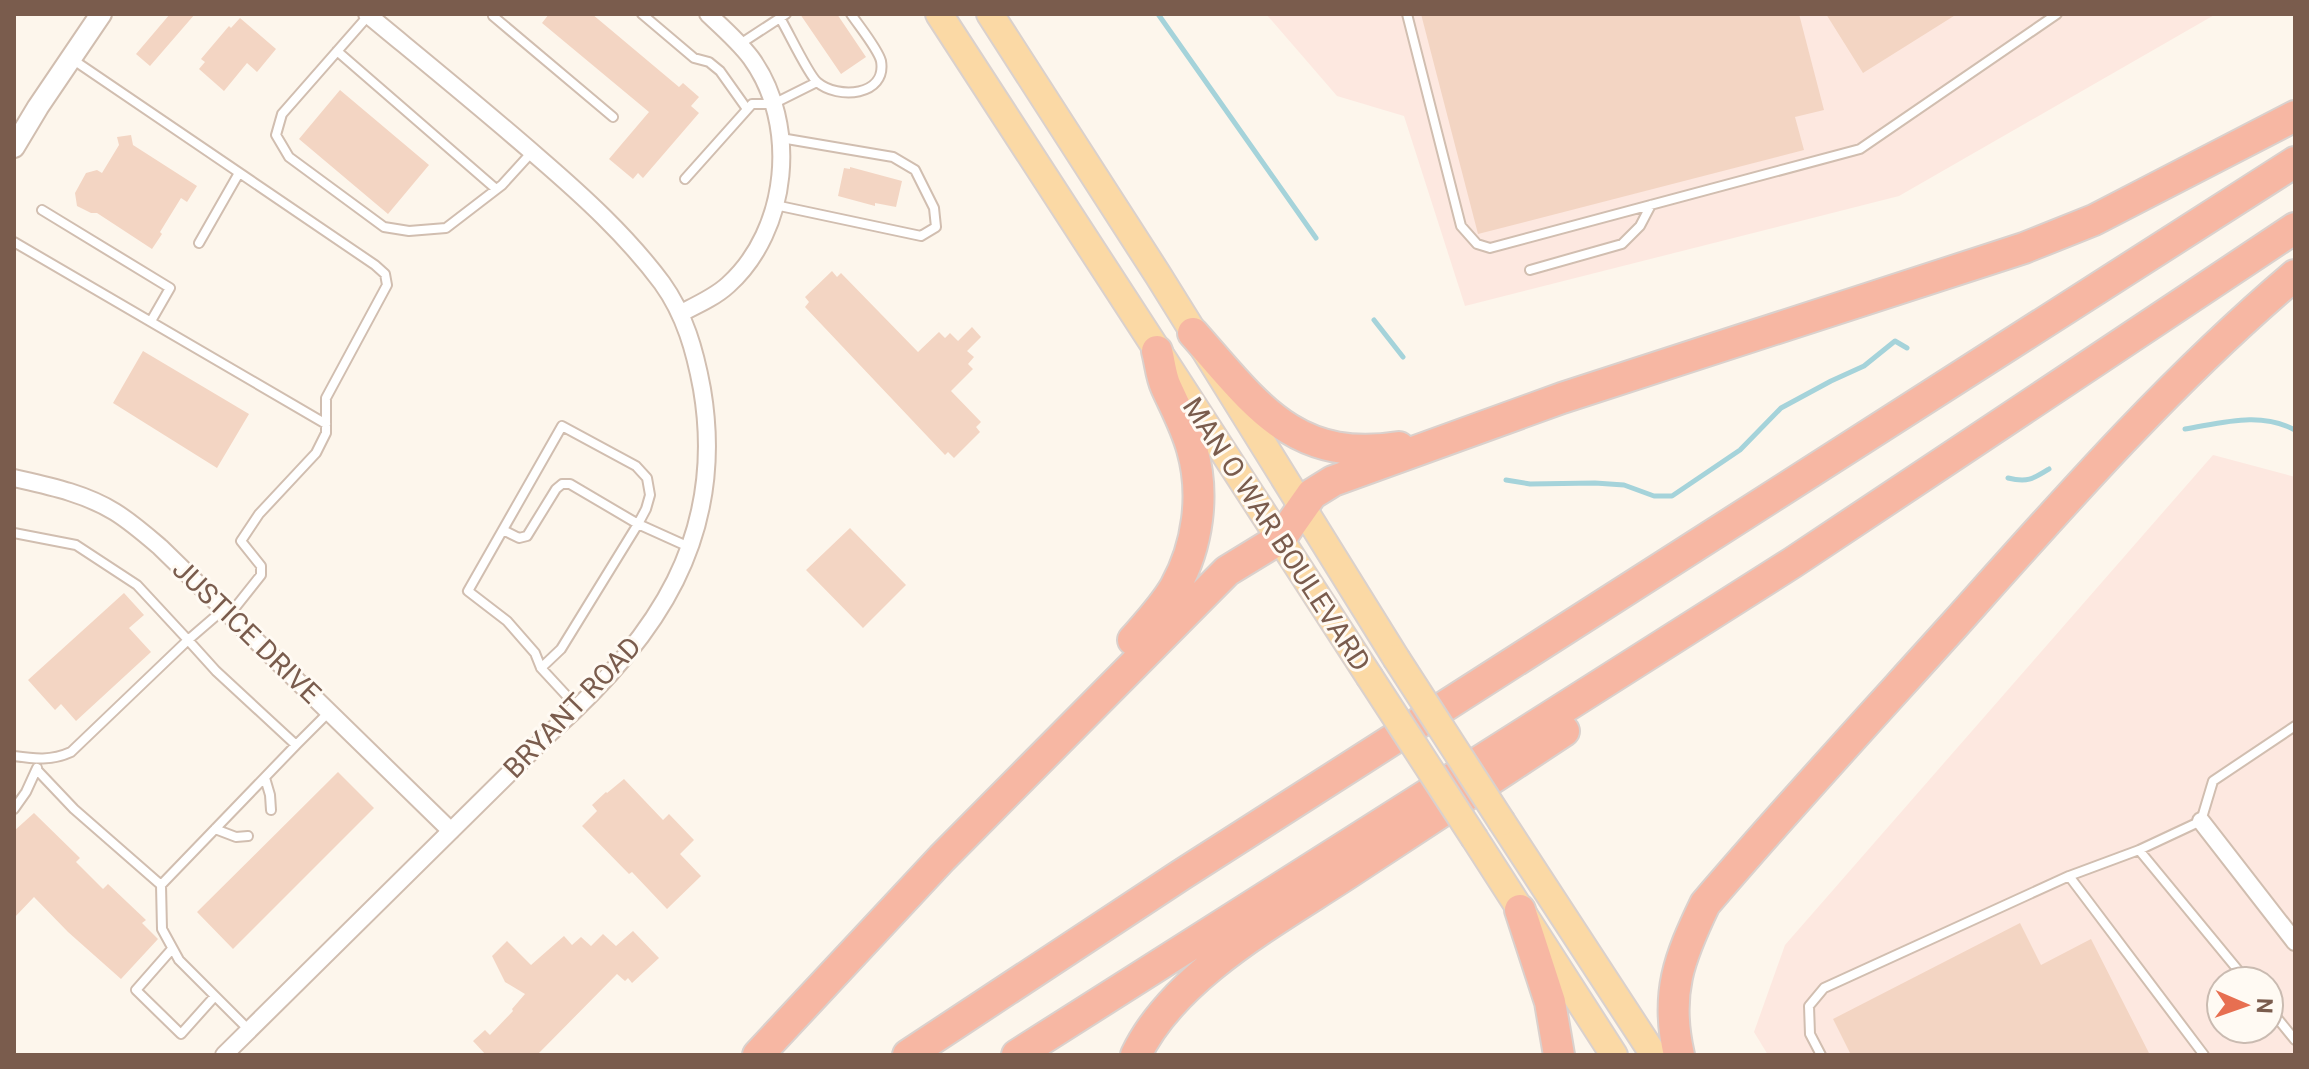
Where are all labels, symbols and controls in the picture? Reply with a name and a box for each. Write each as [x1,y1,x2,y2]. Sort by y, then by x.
street label: MAN O WAR BOULEVARD [1176,391,1377,677]
street label: JUSTICE DRIVE [166,553,327,710]
street label: BRYANT ROAD [497,630,648,785]
north arrow [2205,965,2285,1045]
text: N [2252,997,2277,1014]

